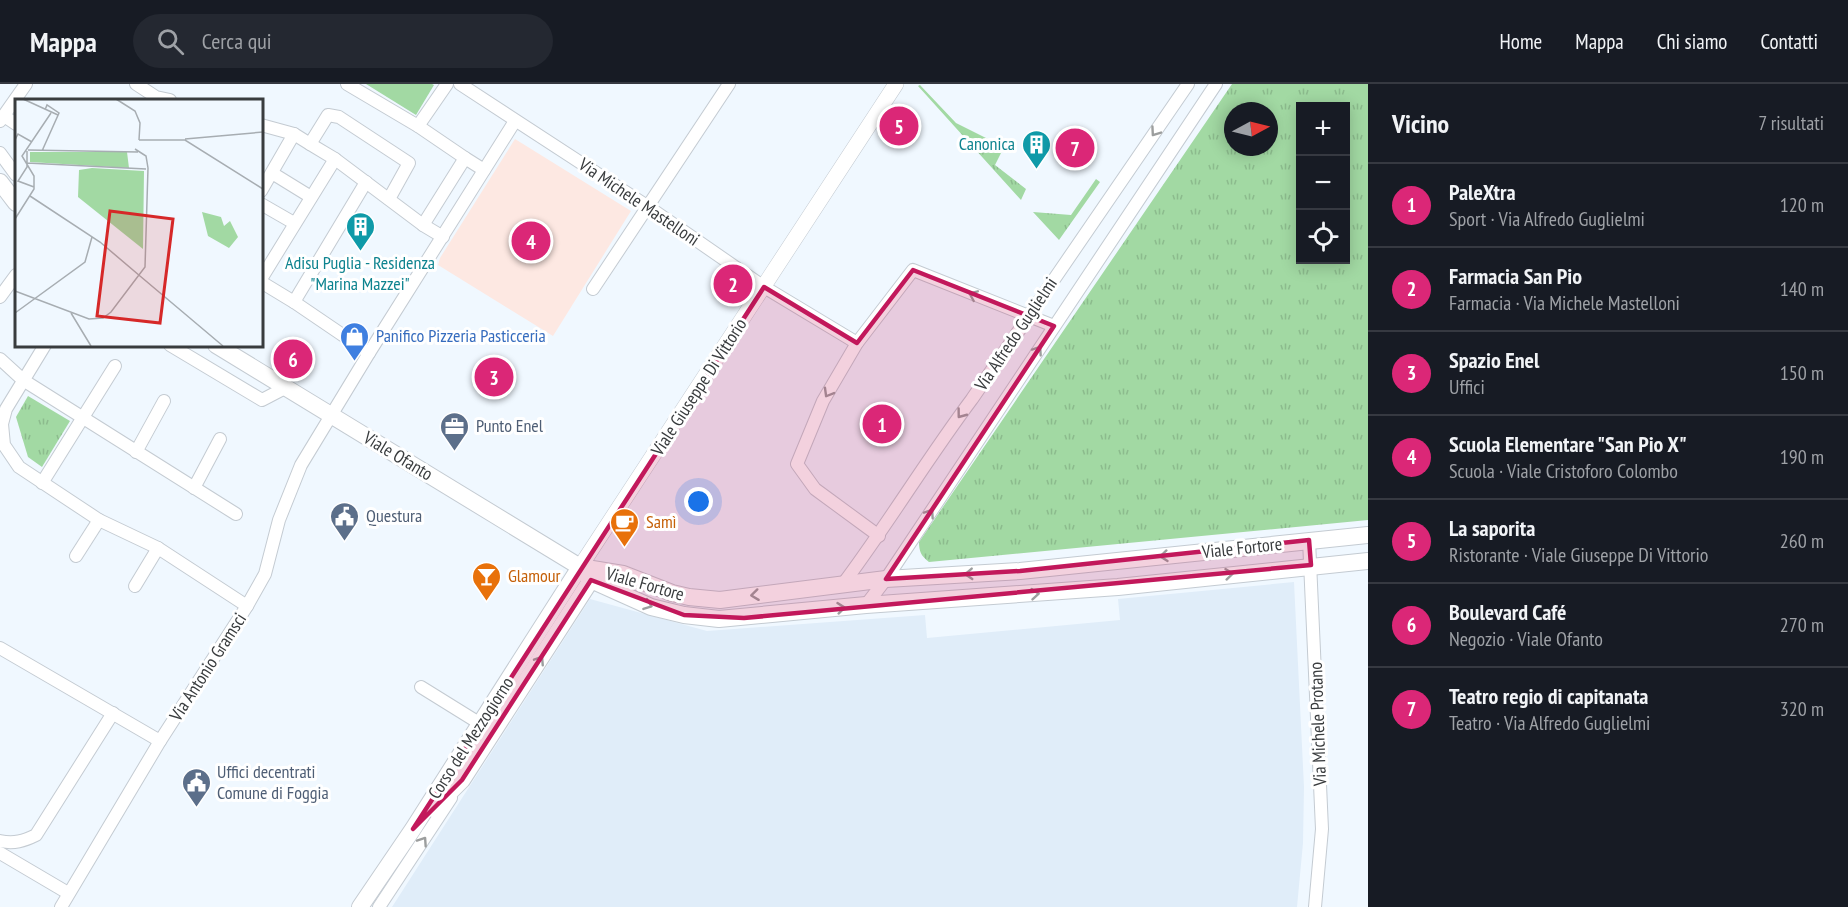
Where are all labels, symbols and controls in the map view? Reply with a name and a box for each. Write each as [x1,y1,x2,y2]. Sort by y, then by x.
search box [133,14,553,68]
text: Mappa [30,23,97,60]
icon: search [154,25,187,58]
text: Cerca qui [202,27,271,55]
text: Home [1500,28,1542,55]
text: Mappa [1575,28,1624,55]
text: Chi siamo [1657,28,1727,55]
text: Contatti [1760,28,1818,55]
inset map [15,99,262,346]
north arrow [1224,102,1278,156]
map controls [1296,102,1350,264]
button: + [1296,102,1350,156]
pin: 5 [880,104,918,148]
text: Vicino [1392,107,1449,140]
text: 7 risultati [1758,110,1824,136]
pin: 7 [1056,126,1094,170]
one-way arrow [1151,126,1162,137]
building icon: Canonica [1020,128,1052,170]
place label: Canonica [959,132,1015,155]
street label: Via Michele Mastelloni [574,152,704,250]
button: − [1296,156,1350,210]
text: PaleXtra [1449,178,1516,206]
text: 1 [1407,192,1416,218]
text: 120 m [1780,192,1824,218]
text: Sport · Via Alfredo Guglielmi [1449,206,1645,232]
building icon: Adisu Puglia - Residenza "Marina Mazzei" [344,210,376,252]
button: locate [1296,210,1350,264]
pin: 4 [512,218,550,264]
place label: Adisu Puglia - Residenza "Marina Mazzei" [285,251,435,295]
pin: 2 [714,262,752,306]
text: Farmacia San Pio [1449,262,1582,290]
street label: Via Alfredo Guglielmi [969,273,1062,396]
text: 2 [1407,276,1416,302]
text: 140 m [1780,276,1824,302]
one-way arrow [968,290,979,302]
text: Farmacia · Via Michele Mastelloni [1449,290,1680,316]
street label: Viale Giuseppe Di Vittorio [645,314,752,461]
shop icon: Panifico Pizzeria Pasticceria [339,320,371,362]
place label: Panifico Pizzeria Pasticceria [376,324,546,347]
pin: 6 [274,336,312,382]
one-way arrow [1031,346,1042,357]
text: Spazio Enel [1449,346,1539,374]
pin: 3 [474,354,514,400]
text: 3 [1407,360,1416,386]
text: 150 m [1780,360,1824,386]
text: Uffici [1449,374,1485,400]
one-way arrow [823,387,835,397]
pin: 1 [862,402,902,446]
one-way arrow [958,407,969,418]
office icon: Punto Enel [439,410,471,452]
place label: Punto Enel [476,414,544,437]
street label: Viale Ofanto [358,425,437,485]
text: Scuola Elementare "San Pio X" [1449,430,1687,458]
text: 4 [1407,444,1416,470]
text: 190 m [1780,444,1824,470]
text: Scuola · Viale Cristoforo Colombo [1449,458,1678,484]
your location [684,487,713,516]
public building icon: Questura [329,500,361,542]
place label: Questura [366,504,422,527]
cafe icon: Samì [609,506,641,548]
one-way arrow [923,509,934,520]
place label: Samì [646,510,677,533]
text: La saporita [1449,514,1535,542]
text: 5 [1407,528,1416,554]
text: 260 m [1780,528,1824,554]
street label: Viale Fortore [1200,532,1283,563]
text: Ristorante · Viale Giuseppe Di Vittorio [1449,542,1708,568]
one-way arrow [1159,549,1168,562]
bar icon: Glamour [471,560,503,602]
street label: Viale Fortore [602,561,687,606]
place label: Glamour [508,564,561,587]
one-way arrow [965,567,974,580]
one-way arrow [1225,569,1234,581]
one-way arrow [1031,588,1040,601]
one-way arrow [750,589,759,601]
one-way arrow [642,598,653,610]
text: Boulevard Café [1449,598,1567,626]
one-way arrow [836,602,845,615]
street label: Via Antonio Gramsci [164,608,251,726]
text: 6 [1407,612,1416,638]
text: 270 m [1780,612,1824,638]
text: Negozio · Viale Ofanto [1449,626,1603,652]
one-way arrow [532,656,544,666]
street label: Via Michele Protano [1304,661,1331,787]
street label: Corso del Mezzogiorno [423,672,519,803]
text: Teatro regio di capitanata [1449,682,1648,710]
text: 7 [1407,696,1416,722]
text: 320 m [1780,696,1824,722]
text: Teatro · Via Alfredo Guglielmi [1449,710,1650,736]
place label: Uffici decentrati Comune di Foggia [217,760,329,804]
public building icon: Uffici decentrati Comune di Foggia [180,766,212,808]
one-way arrow [416,836,427,847]

